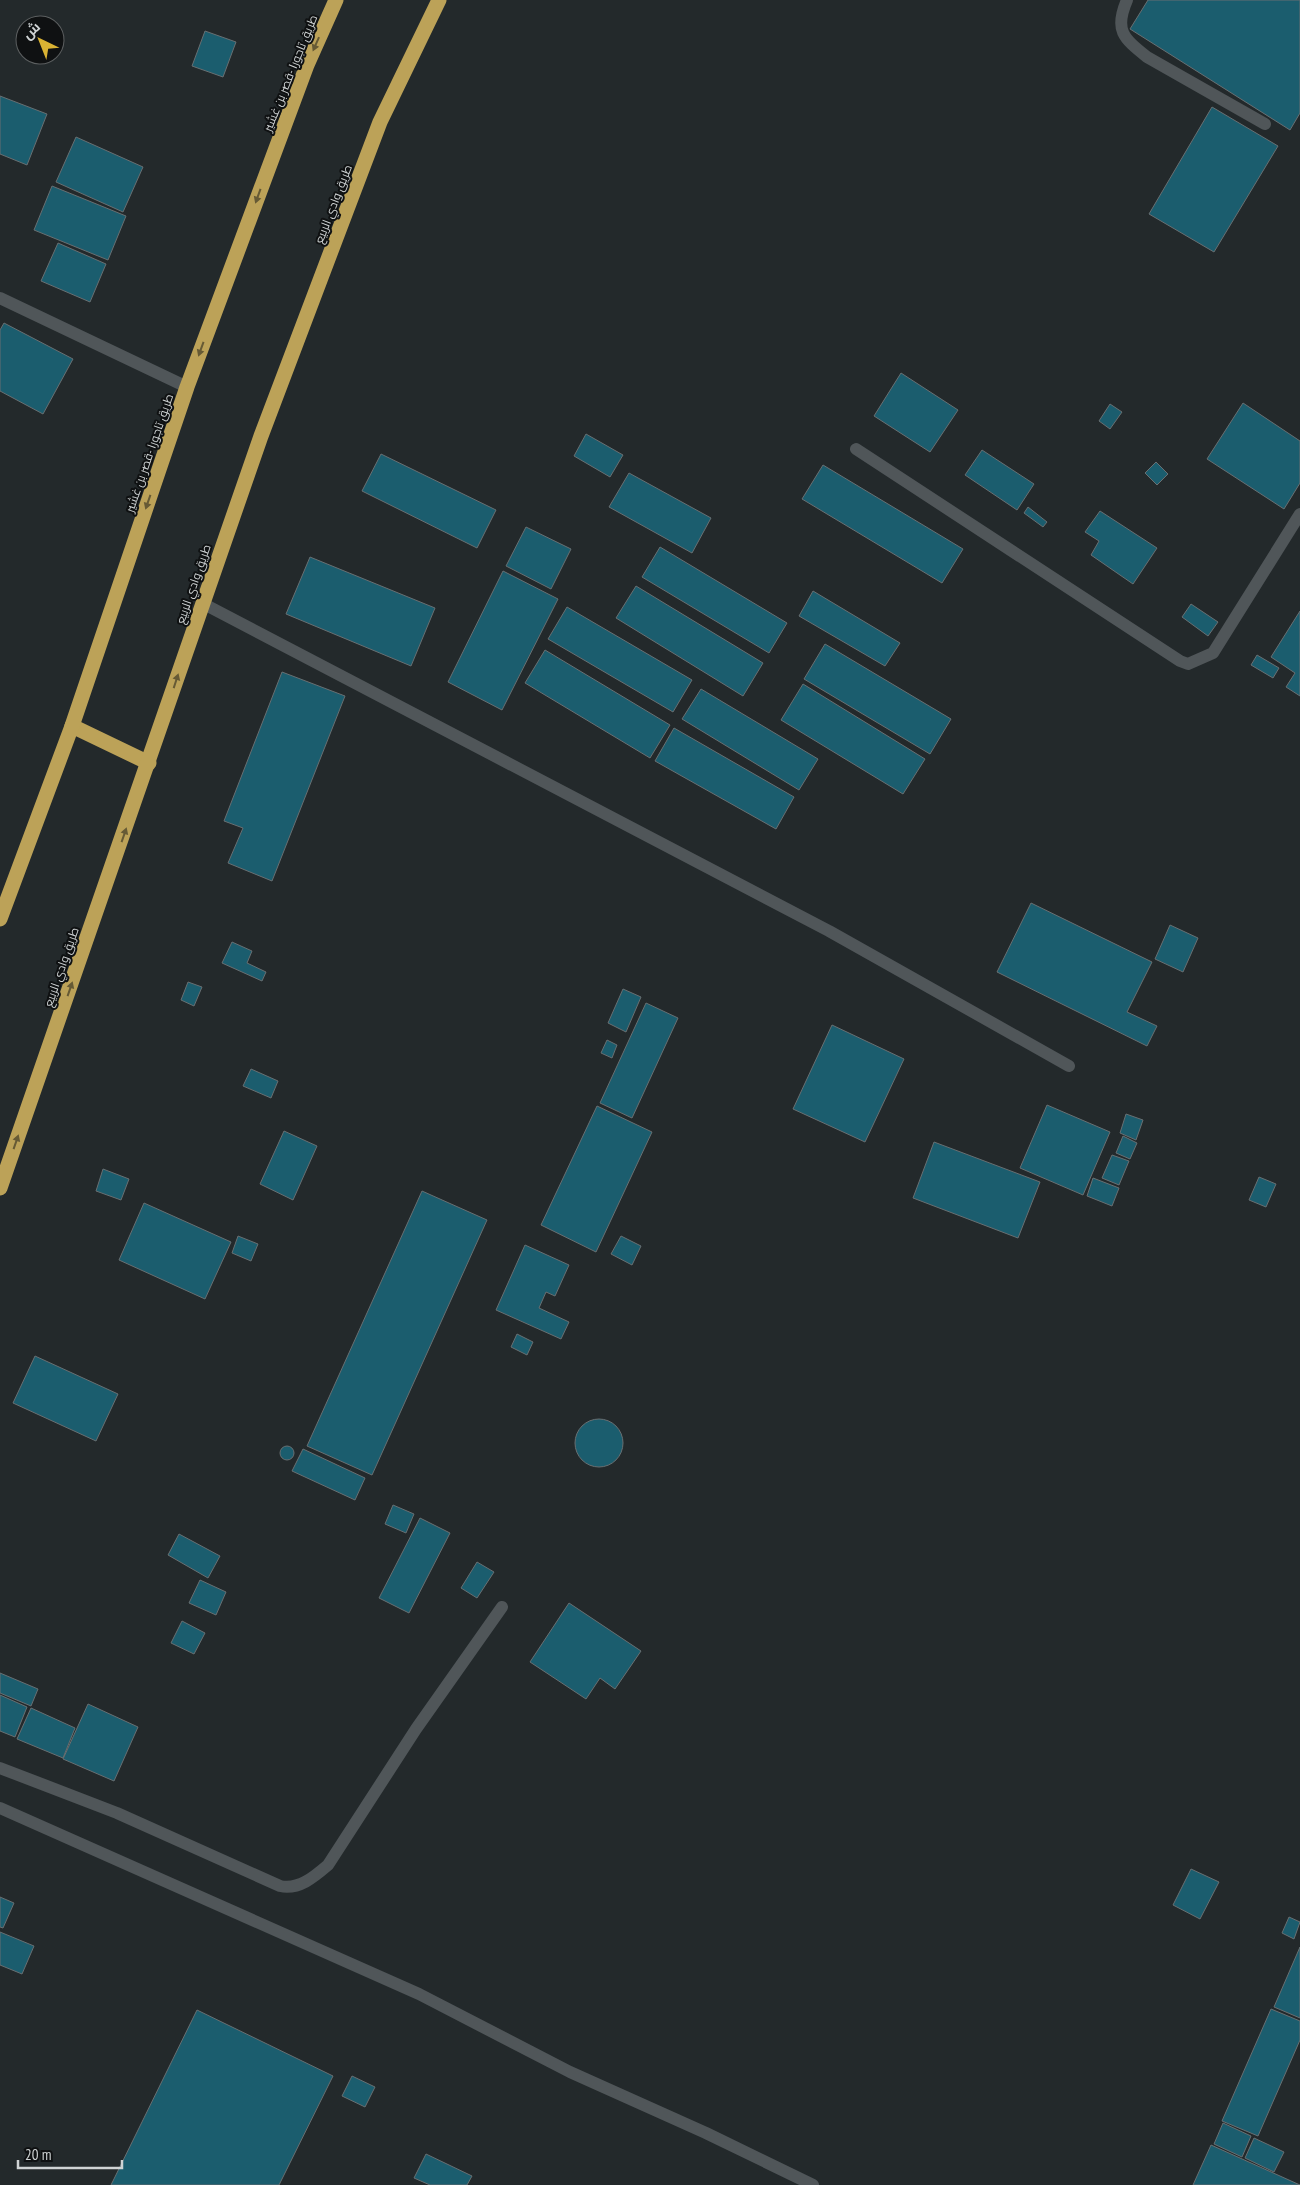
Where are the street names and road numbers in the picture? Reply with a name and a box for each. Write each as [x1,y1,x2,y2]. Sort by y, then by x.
street label: طريق تاجورا -قصر بن غشير [259,12,320,134]
street label: طريق وادي الربيع [311,162,358,247]
street label: طريق تاجورا -قصر بن غشير [121,392,176,515]
street label: طريق وادي الربيع [172,542,217,627]
street label: طريق وادي الربيع [40,925,85,1010]

